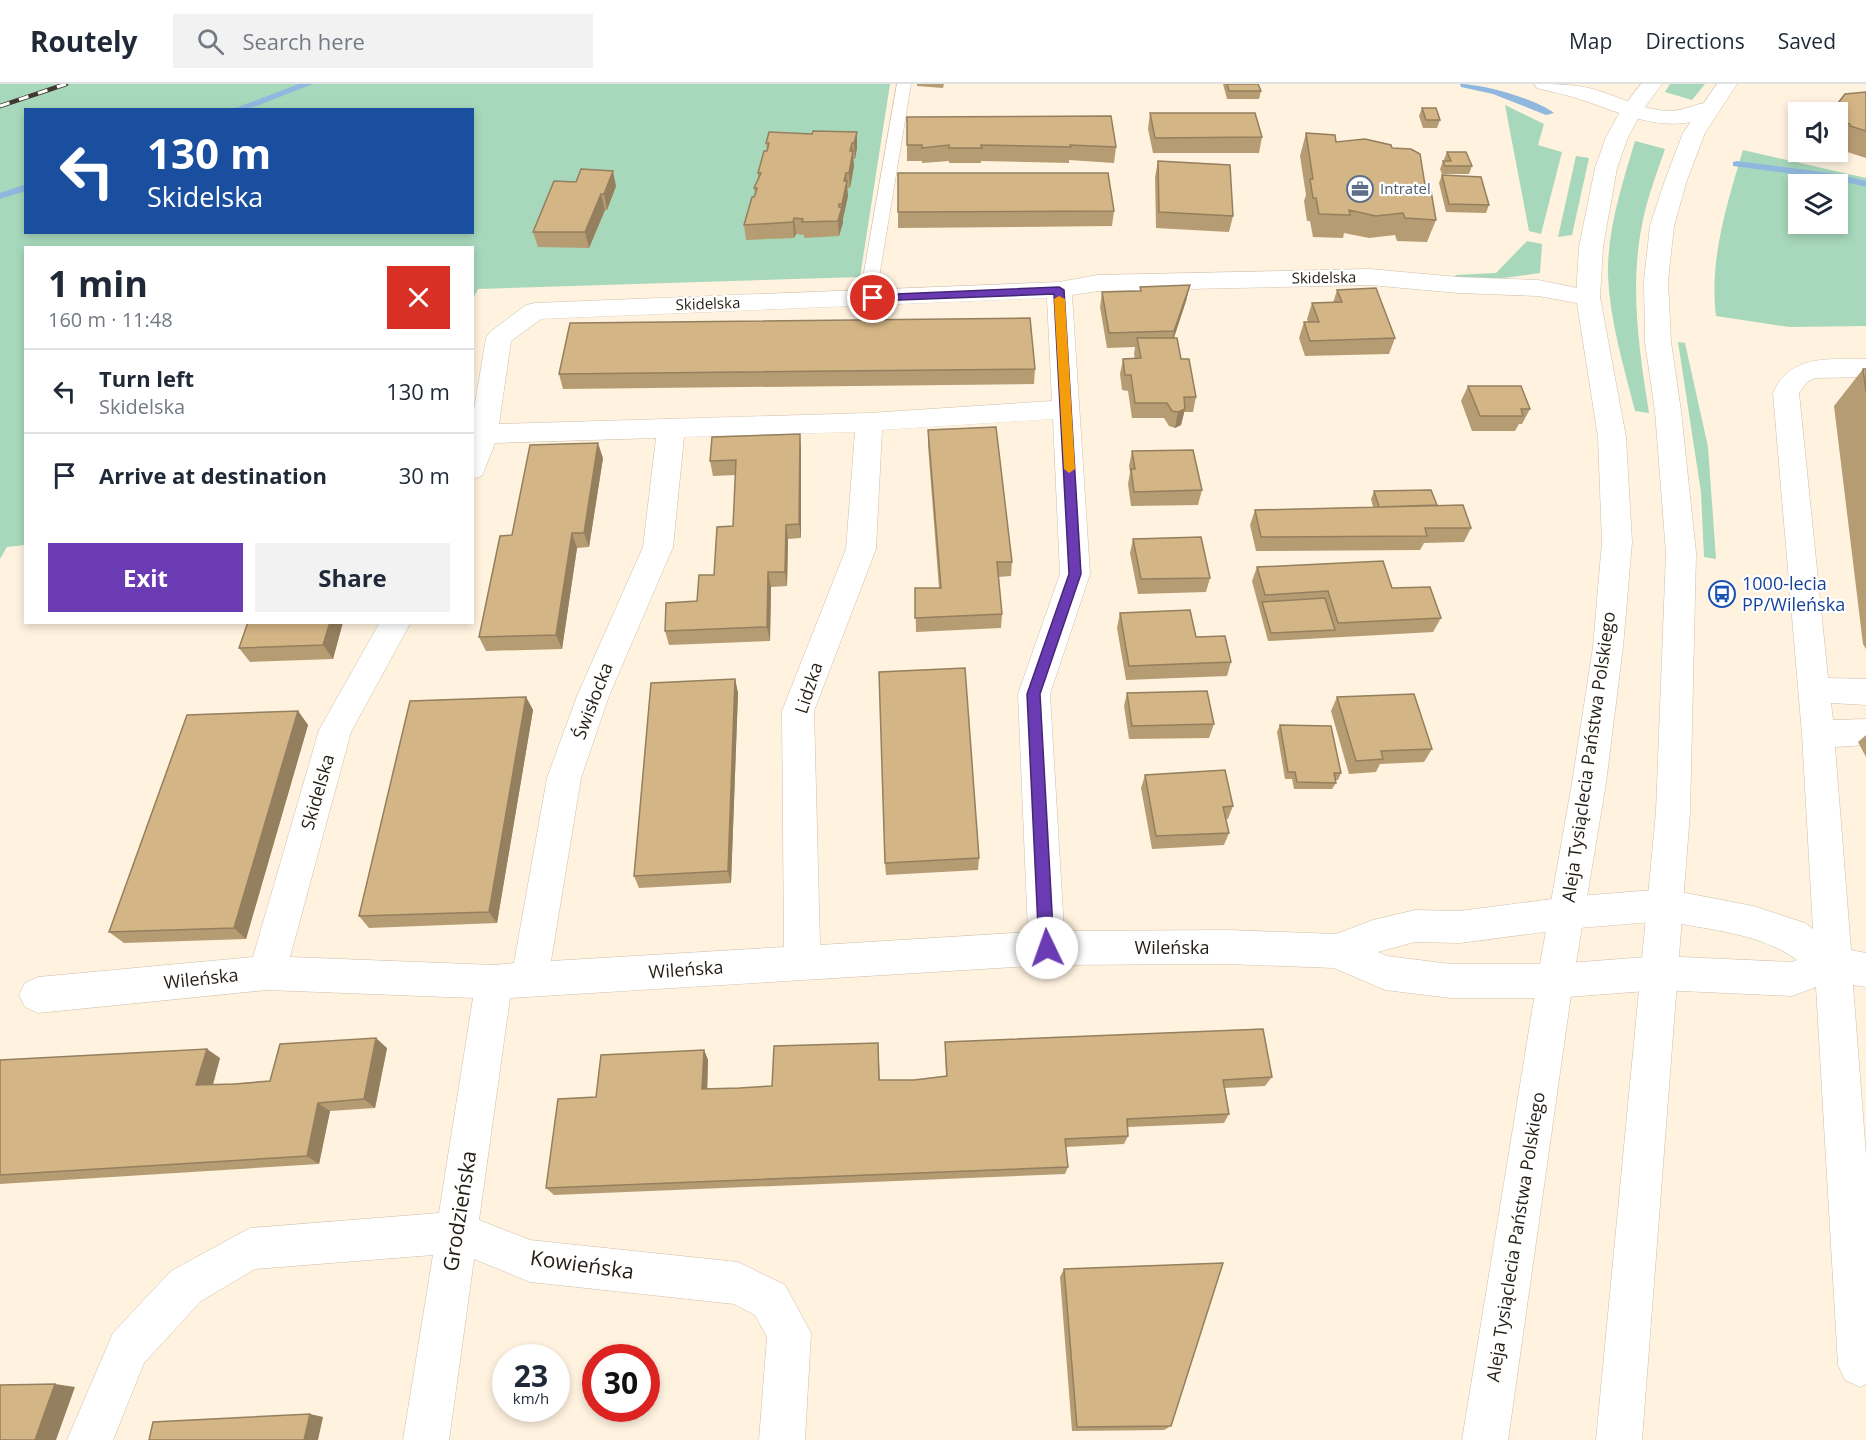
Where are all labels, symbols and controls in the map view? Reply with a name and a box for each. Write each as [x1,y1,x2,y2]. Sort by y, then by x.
search box [173,14,593,68]
text: Routely [30,22,137,60]
icon: search [194,25,227,58]
text: Search here [242,26,365,56]
text: Map [1569,27,1612,55]
text: Directions [1645,27,1745,55]
text: Saved [1778,27,1836,55]
map controls [1788,102,1848,234]
button: sound [1788,102,1848,162]
text: 130 m [147,124,271,181]
icon: left [48,132,126,210]
office icon: Intratel [1345,174,1375,204]
button: layers [1788,174,1848,234]
text: Skidelska [147,178,263,215]
place label: Intratel [1380,178,1431,198]
text: 1 min [48,259,148,308]
button: close [387,266,450,329]
street label: Skidelska [1291,266,1356,288]
pin [847,272,898,323]
icon: arrive [856,281,889,314]
street label: Skidelska [675,292,741,314]
text: 160 m · 11:48 [48,306,173,333]
text: Turn left [99,363,194,393]
icon: left [48,375,81,408]
text: 130 m [386,376,450,406]
text: Skidelska [99,393,185,420]
icon: arrive [48,459,81,492]
text: Arrive at destination [99,460,327,490]
text: 30 m [399,460,450,490]
button: Exit [48,543,243,612]
button: Share [255,543,450,612]
place label: 1000-lecia PP/Wileńska [1742,571,1845,616]
bus stop icon: 1000-lecia PP/Wileńska [1707,579,1737,609]
street label: Aleja Tysiąclecia Państwa Polskiego [1556,610,1620,904]
street label: Świsłocka [566,659,618,742]
street label: Lidzka [788,659,828,717]
street label: Skidelska [295,751,339,832]
position arrow [1015,916,1079,980]
street label: Wileńska [1135,935,1209,959]
street label: Wileńska [648,954,724,984]
street label: Wileńska [162,962,239,994]
street label: Aleja Tysiąclecia Państwa Polskiego [1480,1090,1550,1384]
street label: Grodzieńska [436,1148,482,1273]
street label: Kowieńska [528,1243,636,1285]
speed limit sign: 30 [582,1344,660,1422]
text: 23 [514,1355,548,1396]
text: km/h [513,1388,549,1408]

